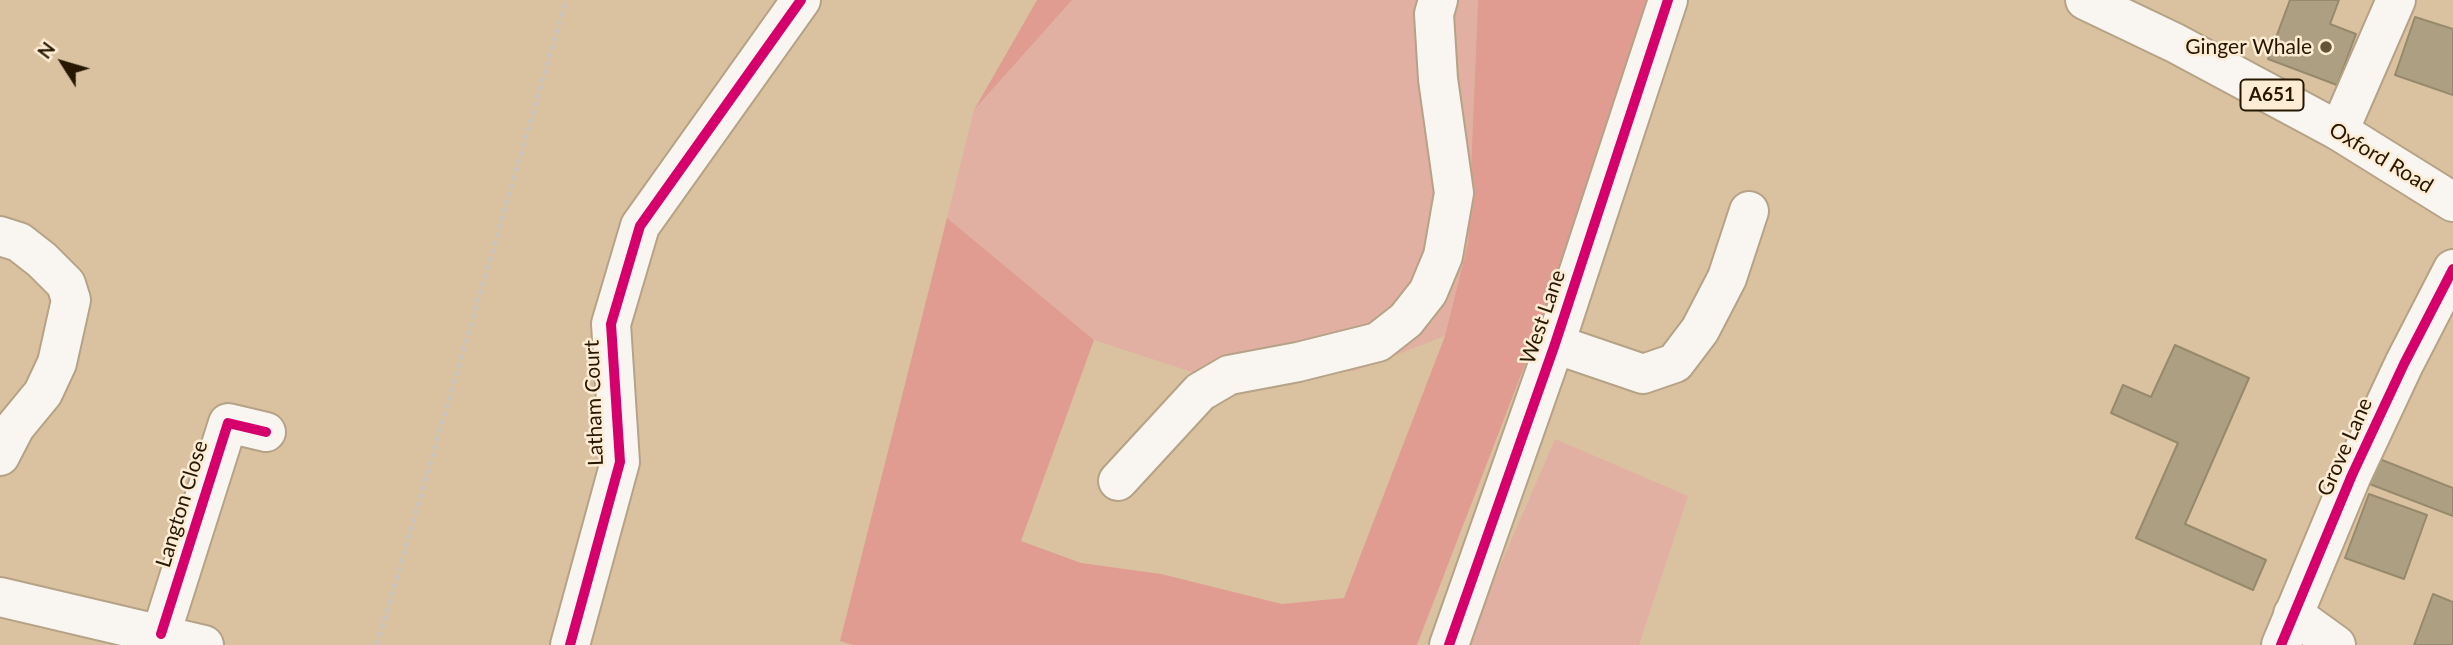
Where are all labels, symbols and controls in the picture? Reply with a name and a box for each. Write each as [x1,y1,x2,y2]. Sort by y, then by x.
north arrow [28,28,98,98]
place label: Ginger Whale [2185,34,2312,60]
text: N [32,37,59,63]
marker: Ginger Whale [2318,39,2334,55]
road number: A651 [2240,80,2304,110]
street label: Oxford Road [2324,117,2438,199]
street label: West Lane [1515,267,1571,367]
street label: Latham Court [579,340,609,466]
street label: Grove Lane [2312,394,2378,500]
street label: Langton Close [151,437,213,571]

